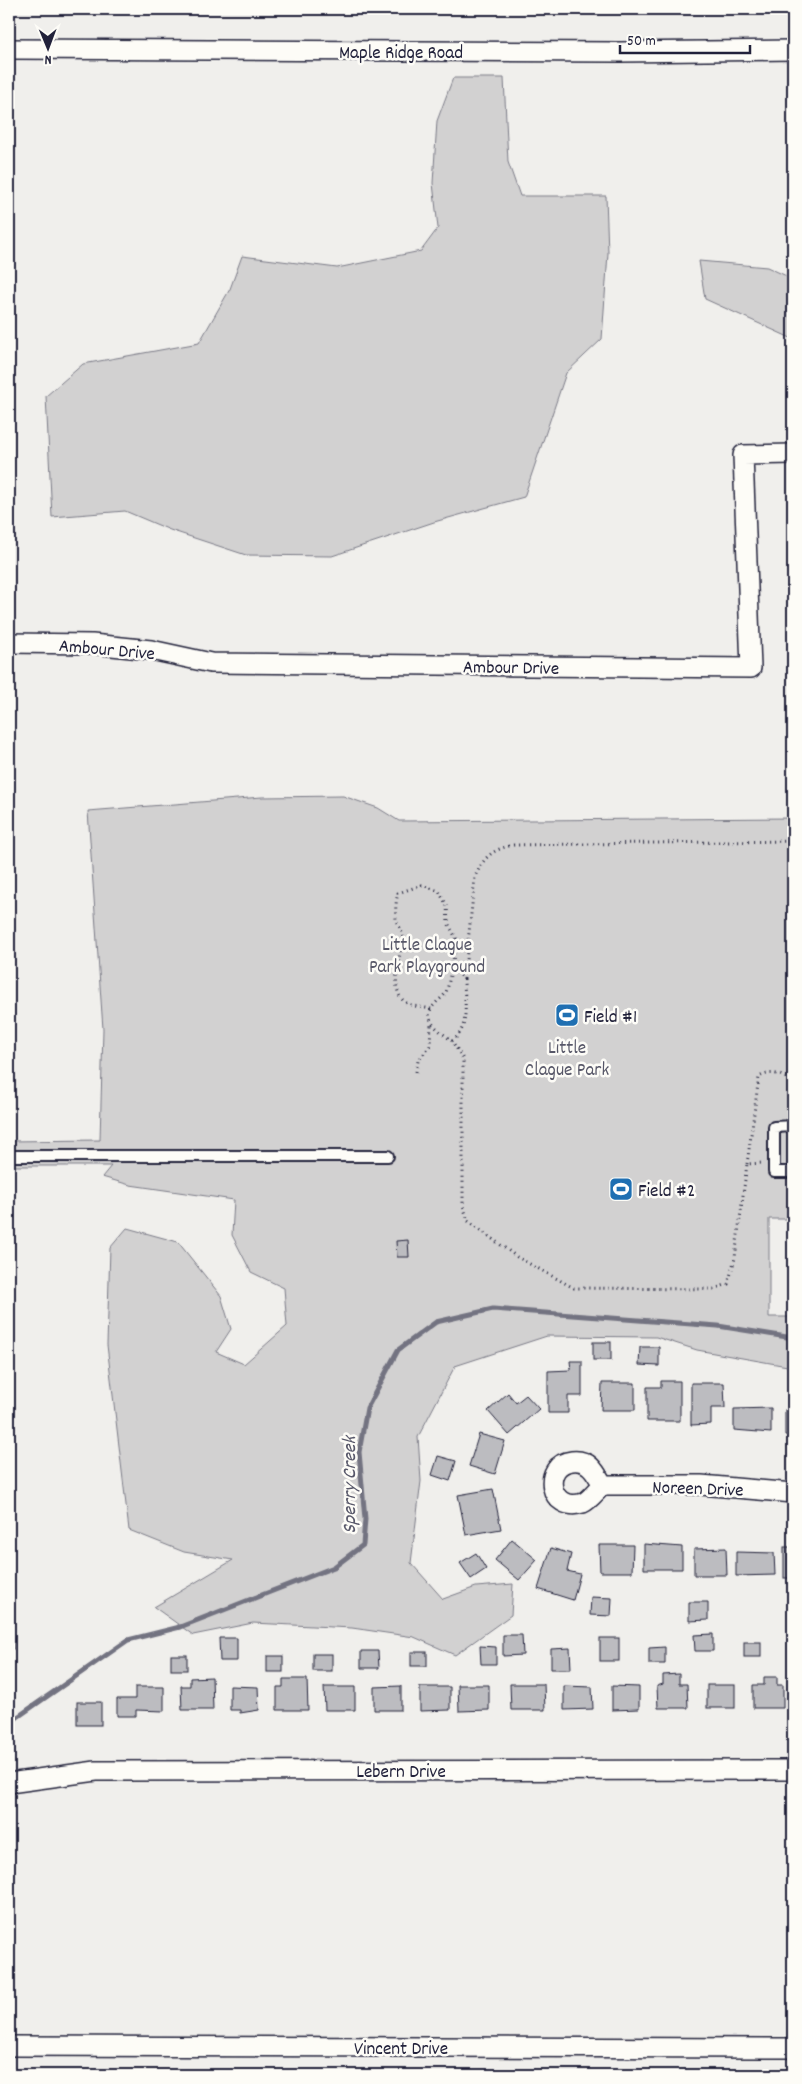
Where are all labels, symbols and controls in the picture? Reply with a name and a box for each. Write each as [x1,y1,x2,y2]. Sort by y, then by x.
north arrow [22,22,72,72]
scale bar [620,22,750,54]
text: 50 m [627,31,656,53]
street label: Maple Ridge Road [339,41,463,68]
text: N [44,49,52,69]
street label: Ambour Drive [58,634,156,669]
street label: Ambour Drive [463,655,559,684]
park label: Little Clague Park Playground [369,933,485,982]
sports icon: Field #1 [554,1002,580,1028]
place label: Field #1 [584,1005,637,1032]
park label: Little Clague Park [525,1036,609,1085]
sports icon: Field #2 [608,1176,634,1202]
place label: Field #2 [638,1179,695,1206]
water label: Sperry Creek [337,1434,365,1534]
street label: Noreen Drive [652,1475,744,1506]
street label: Lebern Drive [356,1760,446,1787]
street label: Vincent Drive [354,2037,448,2064]

